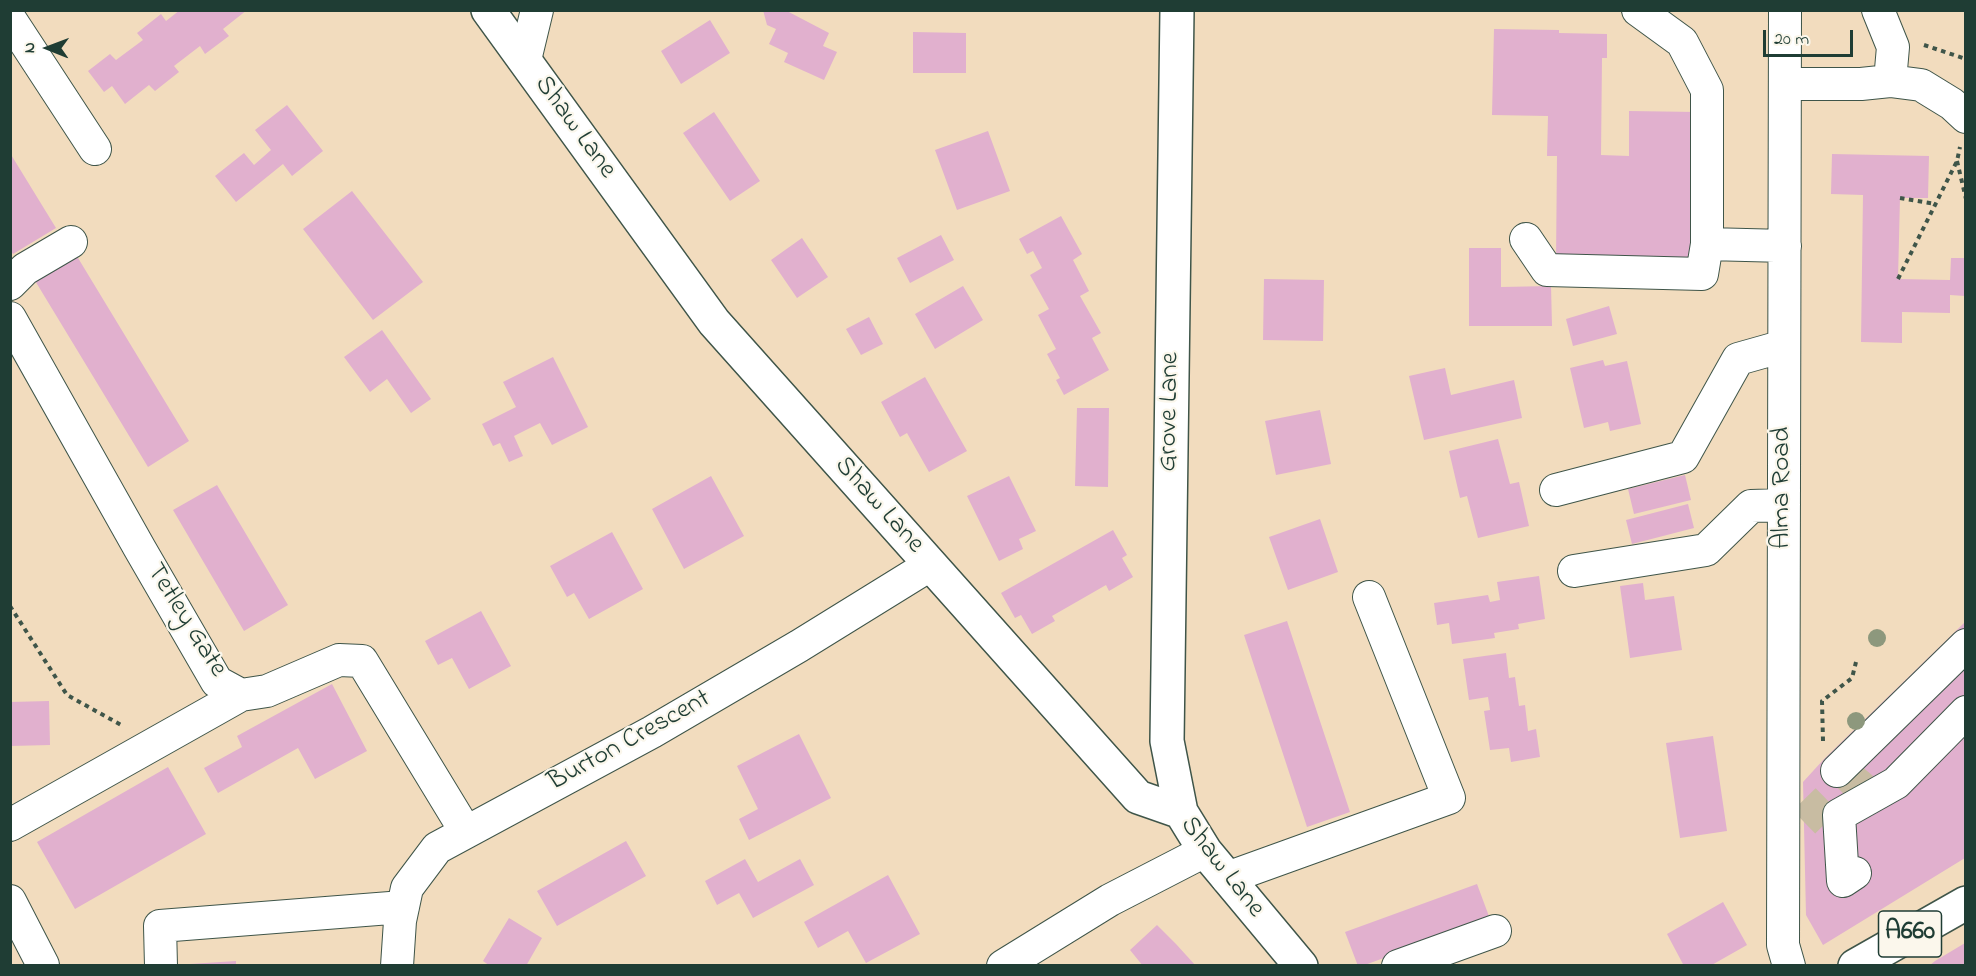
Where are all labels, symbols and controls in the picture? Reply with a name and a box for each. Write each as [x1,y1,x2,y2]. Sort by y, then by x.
north arrow [18,18,78,78]
scale bar [1766,18,1856,56]
text: 20 m [1774,27,1809,53]
text: N [18,42,42,53]
street label: Shaw Lane [526,70,622,186]
street label: Grove Lane [1154,352,1188,472]
street label: Alma Road [1768,427,1800,549]
street label: Shaw Lane [826,451,930,561]
street label: Tetley Gate [137,558,233,684]
street label: Burton Crescent [543,684,717,800]
street label: Shaw Lane [1172,811,1270,925]
road number: A660 [1878,911,1942,957]

